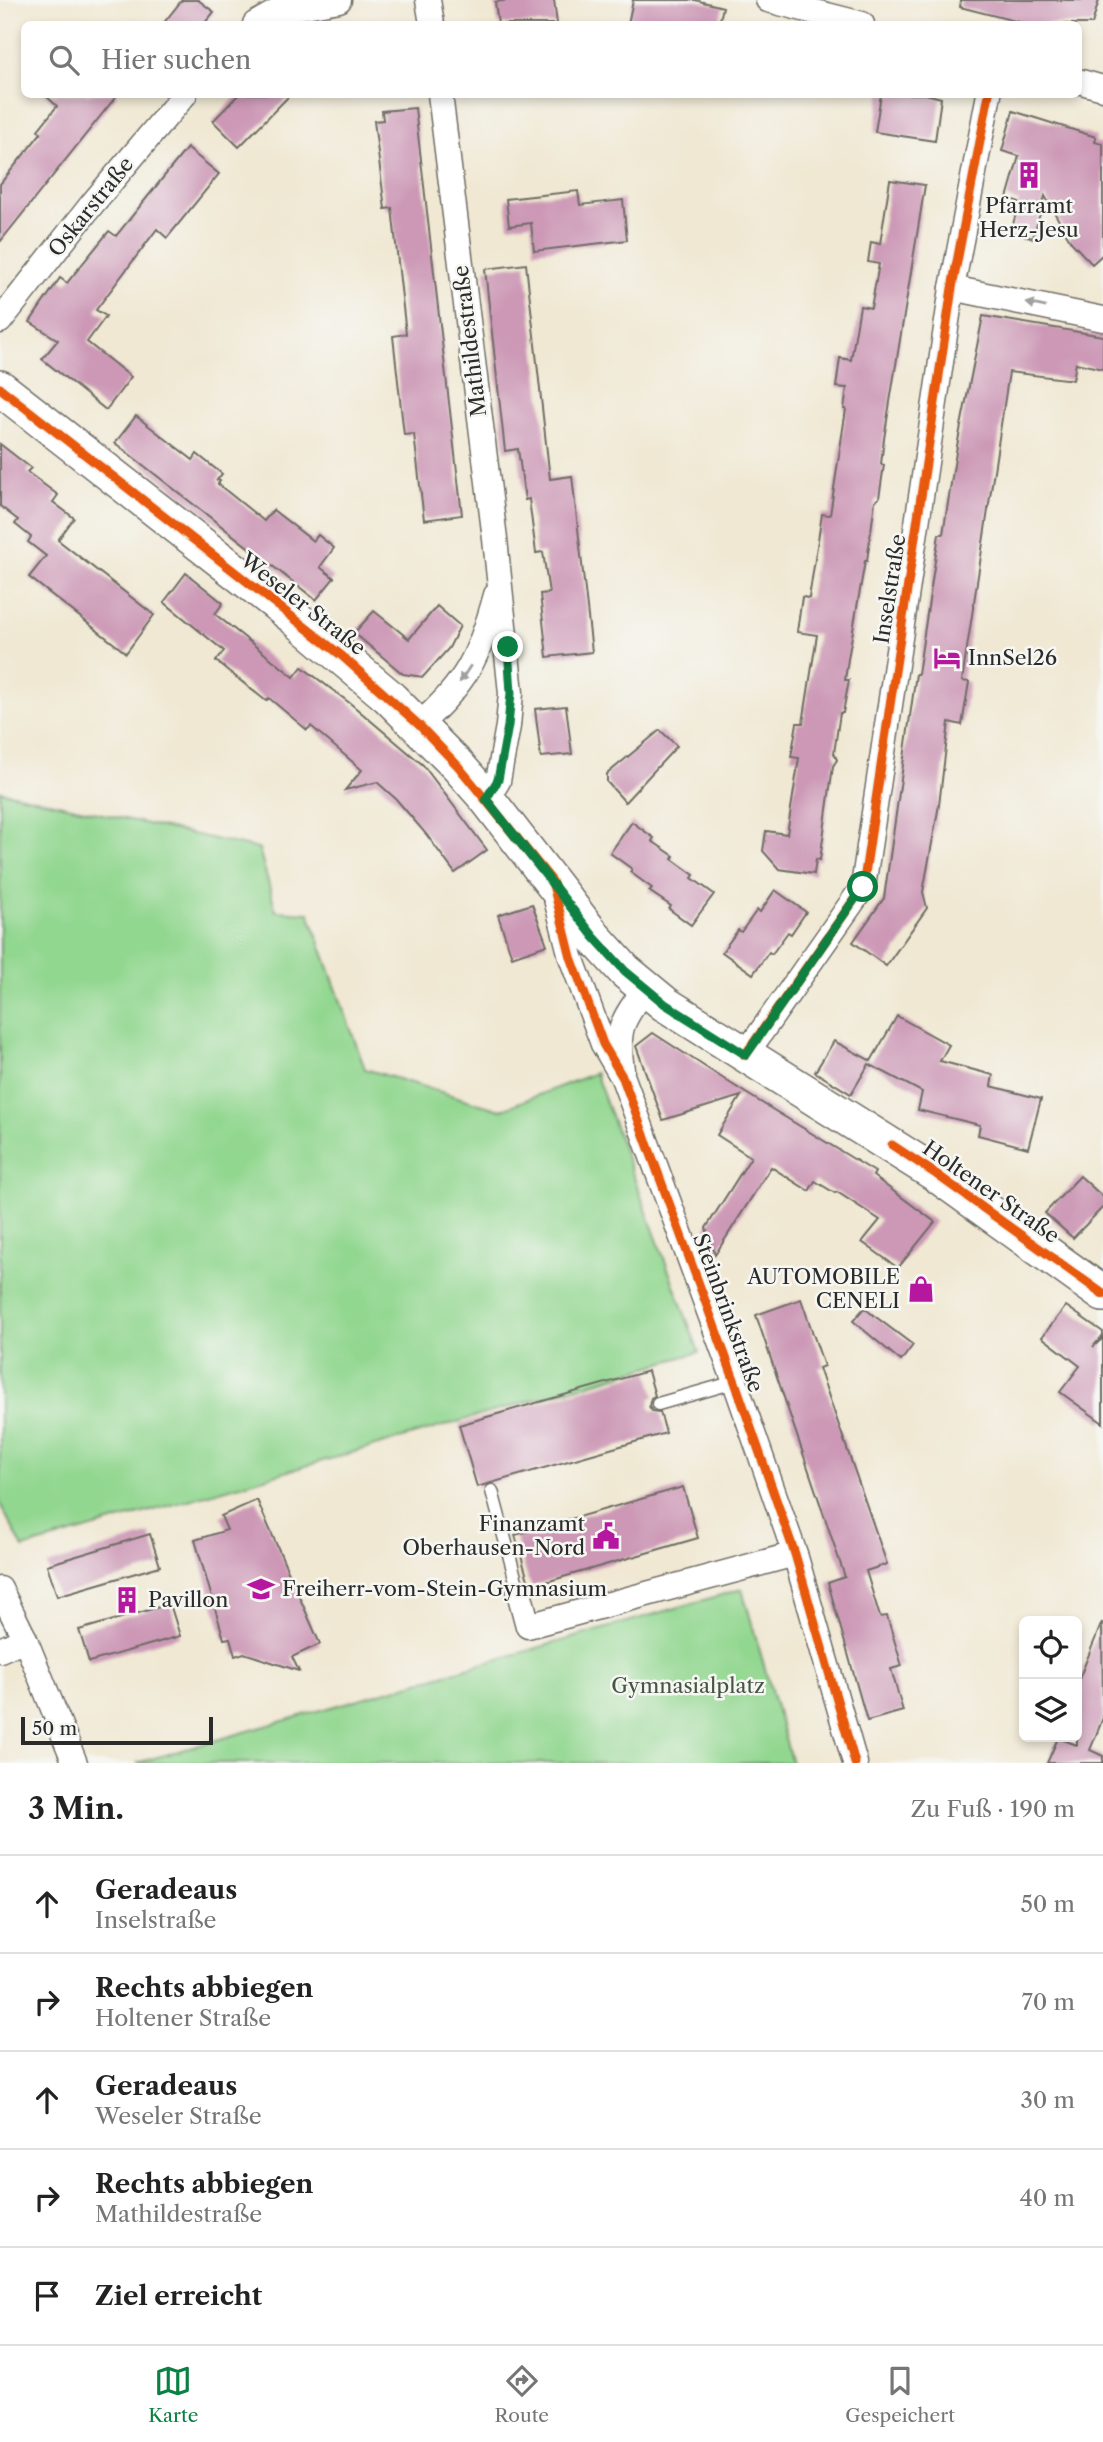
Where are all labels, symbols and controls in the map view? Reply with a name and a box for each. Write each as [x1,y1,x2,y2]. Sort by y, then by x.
search box [21,21,1082,98]
icon: search [45,41,83,79]
text: Hier suchen [101,44,251,76]
street label: Oskarstraße [43,152,138,262]
building icon: Pfarramt Herz-Jesu [1014,160,1044,190]
place label: Pfarramt Herz-Jesu [979,193,1079,242]
street label: Mathildestraße [448,264,491,418]
one-way arrow [1025,299,1047,310]
street label: Inselstraße [868,532,911,646]
street label: Weseler Straße [235,546,371,660]
route end [492,631,523,662]
hotel icon: InnSel26 [932,643,962,673]
place label: InnSel26 [968,645,1057,670]
one-way arrow [459,664,472,684]
route start [847,871,878,902]
street label: Holtener Straße [918,1135,1064,1248]
street label: Steinbrinkstraße [688,1230,769,1396]
place label: AUTOMOBILE CENELI [746,1264,900,1313]
shop icon: AUTOMOBILE CENELI [906,1274,936,1304]
place label: Finanzamt Oberhausen-Nord [403,1511,586,1560]
public building icon: Finanzamt Oberhausen-Nord [591,1521,621,1551]
school or university icon: Freiherr-vom-Stein-Gymnasium [246,1574,276,1604]
place label: Freiherr-vom-Stein-Gymnasium [282,1576,608,1601]
building icon: Pavillon [112,1585,142,1615]
place label: Pavillon [148,1587,228,1612]
map controls [1019,1616,1082,1742]
button: locate [1019,1616,1082,1679]
park label: Gymnasialplatz [611,1673,765,1698]
button: layers [1019,1679,1082,1742]
scale bar [21,1714,214,1746]
text: 50 m [32,1717,77,1740]
text: 3 Min. [28,1790,124,1827]
text: Zu Fuß · 190 m [911,1795,1075,1823]
text: Geradeaus [95,1874,237,1906]
icon: ahead [28,1885,66,1923]
text: 50 m [1020,1890,1075,1918]
text: Inselstraße [95,1906,216,1934]
text: Rechts abbiegen [95,1972,313,2004]
icon: right [28,1983,66,2021]
text: 70 m [1022,1988,1075,2016]
text: Holtener Straße [95,2004,271,2032]
text: Geradeaus [95,2070,237,2102]
icon: ahead [28,2081,66,2119]
text: 30 m [1020,2086,1075,2114]
text: Weseler Straße [95,2102,262,2130]
text: Rechts abbiegen [95,2168,313,2200]
icon: right [28,2179,66,2217]
text: 40 m [1020,2184,1075,2212]
text: Mathildestraße [95,2200,262,2228]
icon: arrive [28,2277,66,2315]
text: Ziel erreicht [95,2280,262,2312]
tab: Karte [148,2362,198,2427]
tab: Route [495,2362,549,2427]
tab: Gespeichert [845,2362,955,2427]

